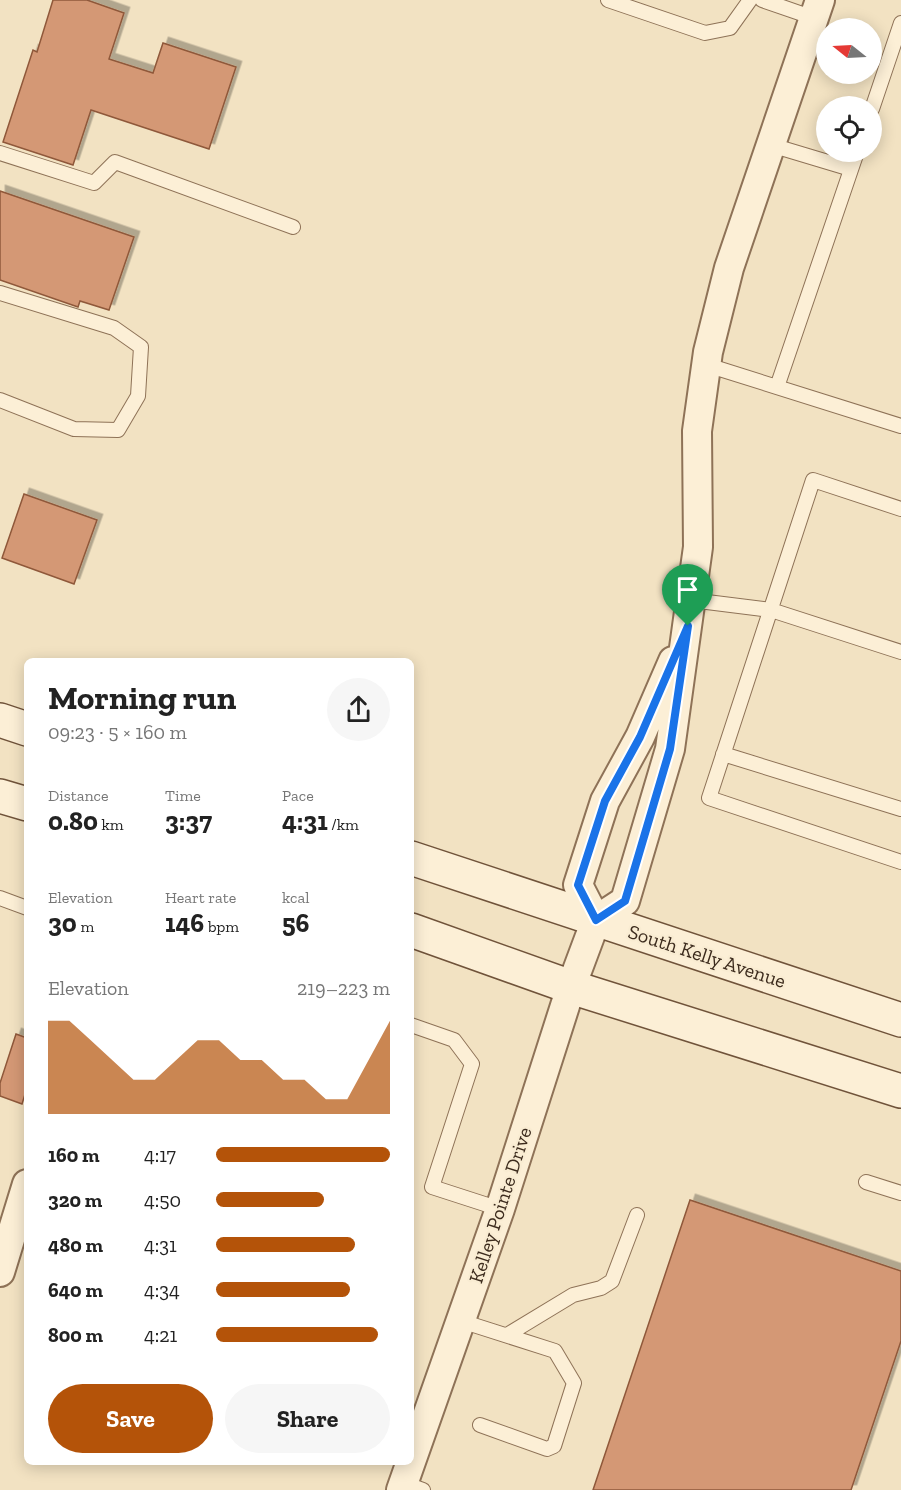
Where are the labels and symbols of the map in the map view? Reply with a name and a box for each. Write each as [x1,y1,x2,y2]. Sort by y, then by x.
north arrow [816,18,882,84]
pin [662,564,713,626]
street label: South Kelly Avenue [625,919,789,993]
street label: Kelley Pointe Drive [463,1124,537,1286]

